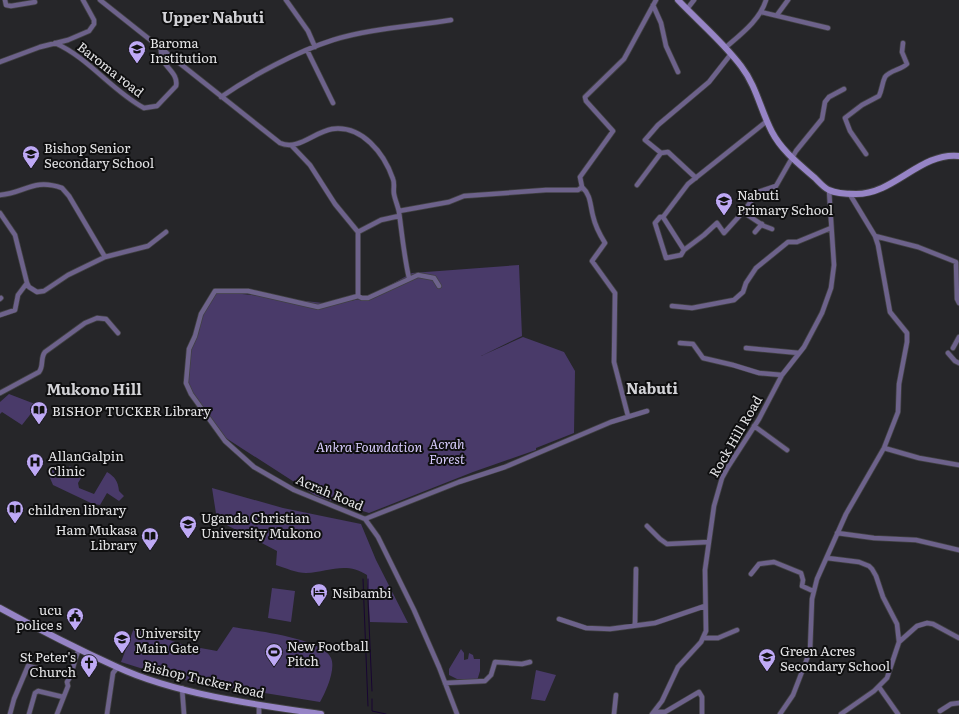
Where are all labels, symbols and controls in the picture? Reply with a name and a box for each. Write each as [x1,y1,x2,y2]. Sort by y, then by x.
district label: Upper Nabuti [162,5,265,28]
place label: Baroma Institution [150,33,218,67]
street label: Baroma road [74,37,148,101]
school or university icon: Baroma Institution [127,39,147,64]
place label: Bishop Senior Secondary School [44,138,155,172]
school or university icon: Bishop Senior Secondary School [21,144,41,169]
place label: Nabuti Primary School [737,185,834,219]
school or university icon: Nabuti Primary School [714,191,734,216]
district label: Nabuti [626,376,678,399]
district label: Mukono Hill [46,377,142,400]
street label: Rock Hill Road [704,392,766,480]
library icon: BISHOP TUCKER Library [29,400,49,425]
place label: BISHOP TUCKER Library [52,401,211,420]
park label: Acrah Forest [429,434,466,468]
park label: Ankra Foundation [316,437,422,456]
place label: AllanGalpin Clinic [48,446,124,480]
hospital icon: AllanGalpin Clinic [25,452,45,477]
street label: Acrah Road [293,469,367,515]
library icon: children library [5,499,25,524]
place label: children library [28,500,127,519]
place label: Uganda Christian University Mukono [201,508,321,542]
school or university icon: Uganda Christian University Mukono [178,514,198,539]
place label: Ham Mukasa Library [56,520,138,554]
library icon: Ham Mukasa Library [140,526,160,551]
hotel icon: Nsibambi [309,582,329,607]
place label: Nsibambi [332,583,392,602]
place label: ucu police s [16,600,62,634]
public building icon: ucu police s [65,606,85,631]
place label: University Main Gate [135,623,201,657]
school or university icon: University Main Gate [112,629,132,654]
place label: New Football Pitch [287,636,370,670]
place label: Green Acres Secondary School [780,641,891,675]
sports icon: New Football Pitch [264,642,284,667]
place label: St Peter's Church [20,647,76,681]
school or university icon: Green Acres Secondary School [757,647,777,672]
church icon: St Peter's Church [79,653,99,678]
street label: Bishop Tucker Road [141,656,267,702]

